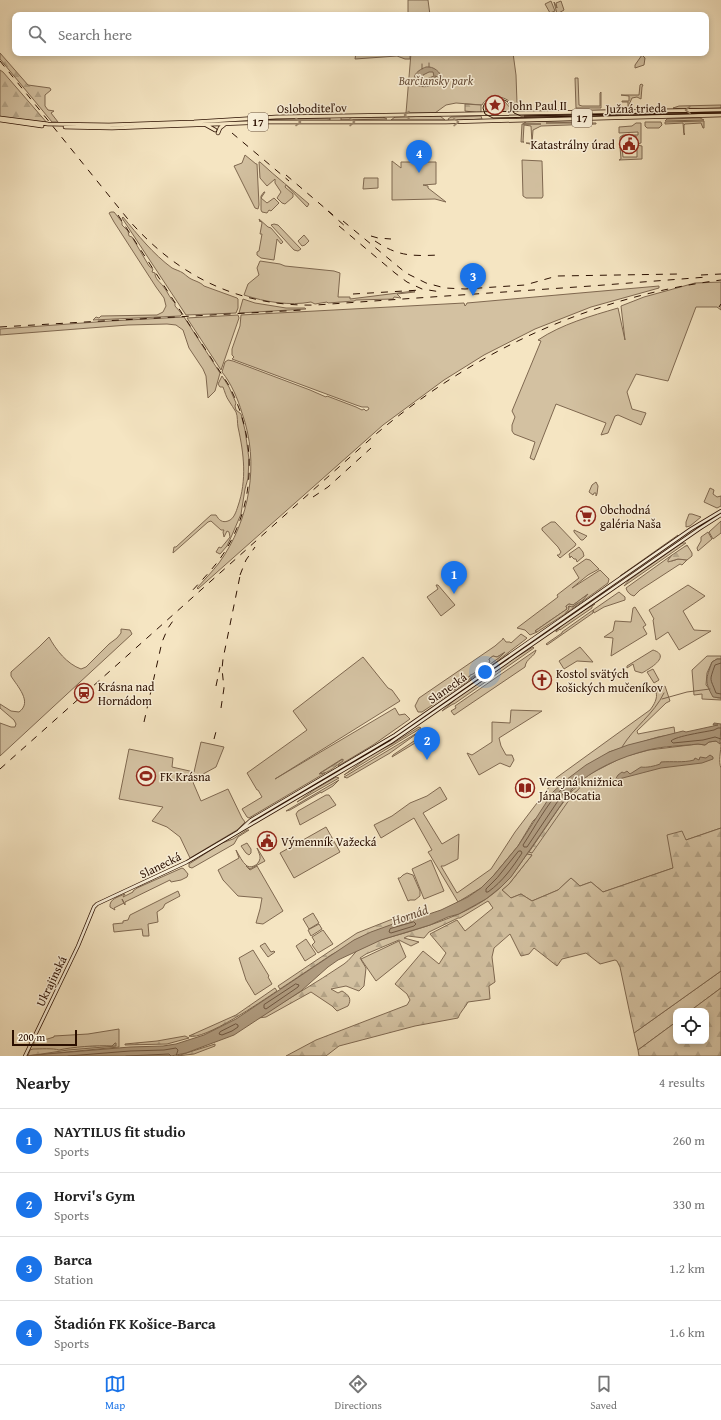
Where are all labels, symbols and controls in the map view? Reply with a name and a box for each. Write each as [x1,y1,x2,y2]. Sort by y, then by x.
search box [12,12,709,56]
icon: search [26,23,48,45]
text: Search here [58,24,132,45]
park label: Barčiansky park [398,72,474,89]
place icon: John Paul II [484,94,506,116]
place label: John Paul II [507,97,567,114]
street label: Osloboditeľov [277,99,347,117]
street label: Južná trieda [603,99,667,117]
one-way arrow [685,106,691,114]
road number: 17 [572,109,592,127]
one-way arrow [404,111,410,119]
road number: 17 [248,113,268,131]
one-way arrow [295,118,301,126]
one-way arrow [349,118,355,126]
one-way arrow [453,118,459,126]
public building icon: Katastrálny úrad [618,133,640,155]
place label: Katastrálny úrad [531,136,616,153]
pin: 4 [406,140,432,173]
pin: 3 [460,263,486,296]
place label: Obchodná galéria Naša [600,501,662,532]
supermarket icon: Obchodná galéria Naša [575,505,597,527]
pin: 1 [441,561,467,594]
your location [475,662,495,682]
place label: Kostol svätých košických mučeníkov [556,665,663,696]
street label: Slanecká [424,668,470,708]
church icon: Kostol svätých košických mučeníkov [531,669,553,691]
place label: Krásna nad Hornádom [98,678,155,709]
station icon: Krásna nad Hornádom [73,682,95,704]
pin: 2 [414,727,440,760]
sports icon: FK Krásna [135,765,157,787]
place label: FK Krásna [160,768,211,785]
place label: Verejná knižnica Jána Bocatia [537,773,623,804]
library icon: Verejná knižnica Jána Bocatia [514,777,536,799]
public building icon: Výmenník Važecká [256,830,278,852]
place label: Výmenník Važecká [281,833,377,850]
street label: Slanecká [136,848,184,882]
water label: Hornád [388,900,431,930]
street label: Ukrajinská [31,953,71,1009]
map controls [673,1008,709,1044]
button: locate [673,1008,709,1044]
scale bar [12,1028,77,1047]
text: 200 m [18,1029,45,1045]
text: Nearby [16,1070,70,1095]
text: 4 results [659,1073,705,1092]
text: NAYTILUS fit studio [54,1121,185,1142]
text: 1 [26,1131,32,1150]
text: 260 m [673,1131,705,1150]
text: Sports [54,1142,89,1161]
text: Horvi's Gym [54,1185,135,1206]
text: 2 [26,1195,32,1214]
text: 330 m [673,1195,705,1214]
text: Sports [54,1206,89,1225]
text: Barca [54,1249,92,1270]
text: 3 [26,1259,32,1278]
text: 1.2 km [669,1259,705,1278]
text: Station [54,1270,93,1289]
text: Štadión FK Košice-Barca [54,1313,216,1334]
text: 4 [26,1323,32,1342]
text: 1.6 km [669,1323,705,1342]
text: Sports [54,1334,89,1353]
tab: Map [104,1373,126,1413]
tab: Directions [335,1373,382,1413]
tab: Saved [590,1373,617,1413]

